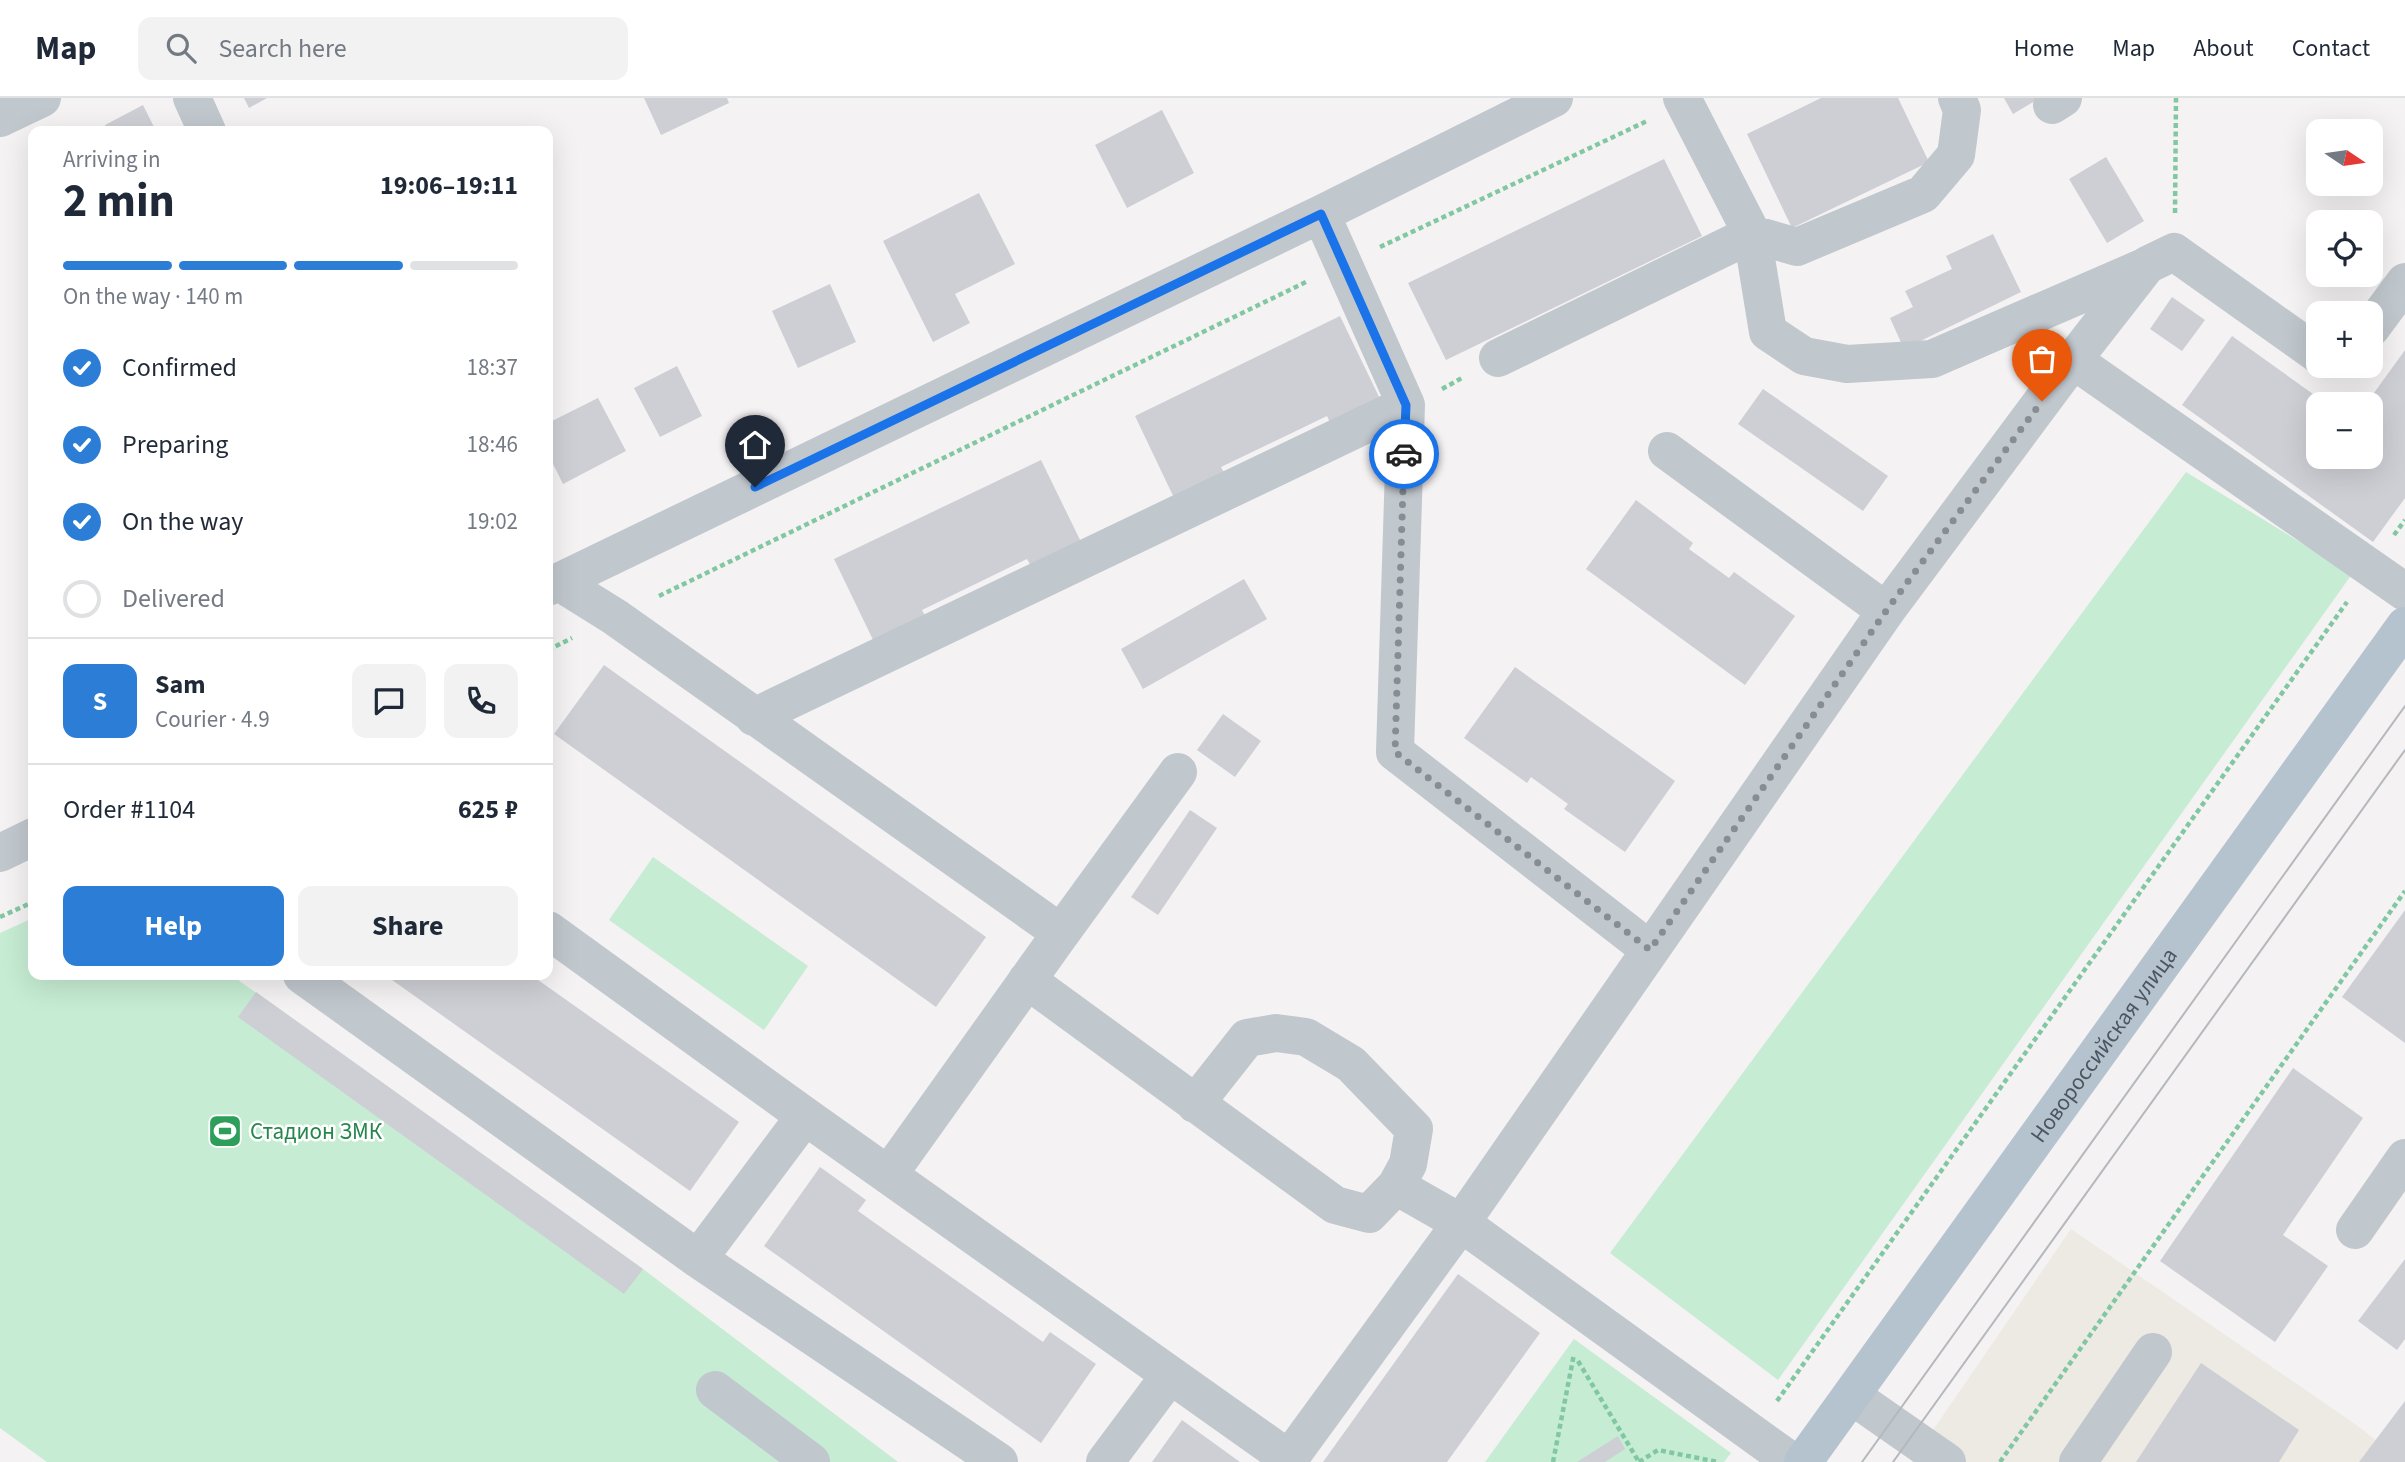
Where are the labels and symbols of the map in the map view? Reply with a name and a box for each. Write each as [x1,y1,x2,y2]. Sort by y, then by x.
north arrow [2306,119,2384,196]
pin [2012,329,2072,401]
pin [725,415,785,487]
courier [1369,419,1439,489]
street label: Новороссийская улица [2022,941,2185,1150]
sports icon: Стадион ЗМК [206,1112,244,1150]
place label: Стадион ЗМК [250,1115,383,1148]

